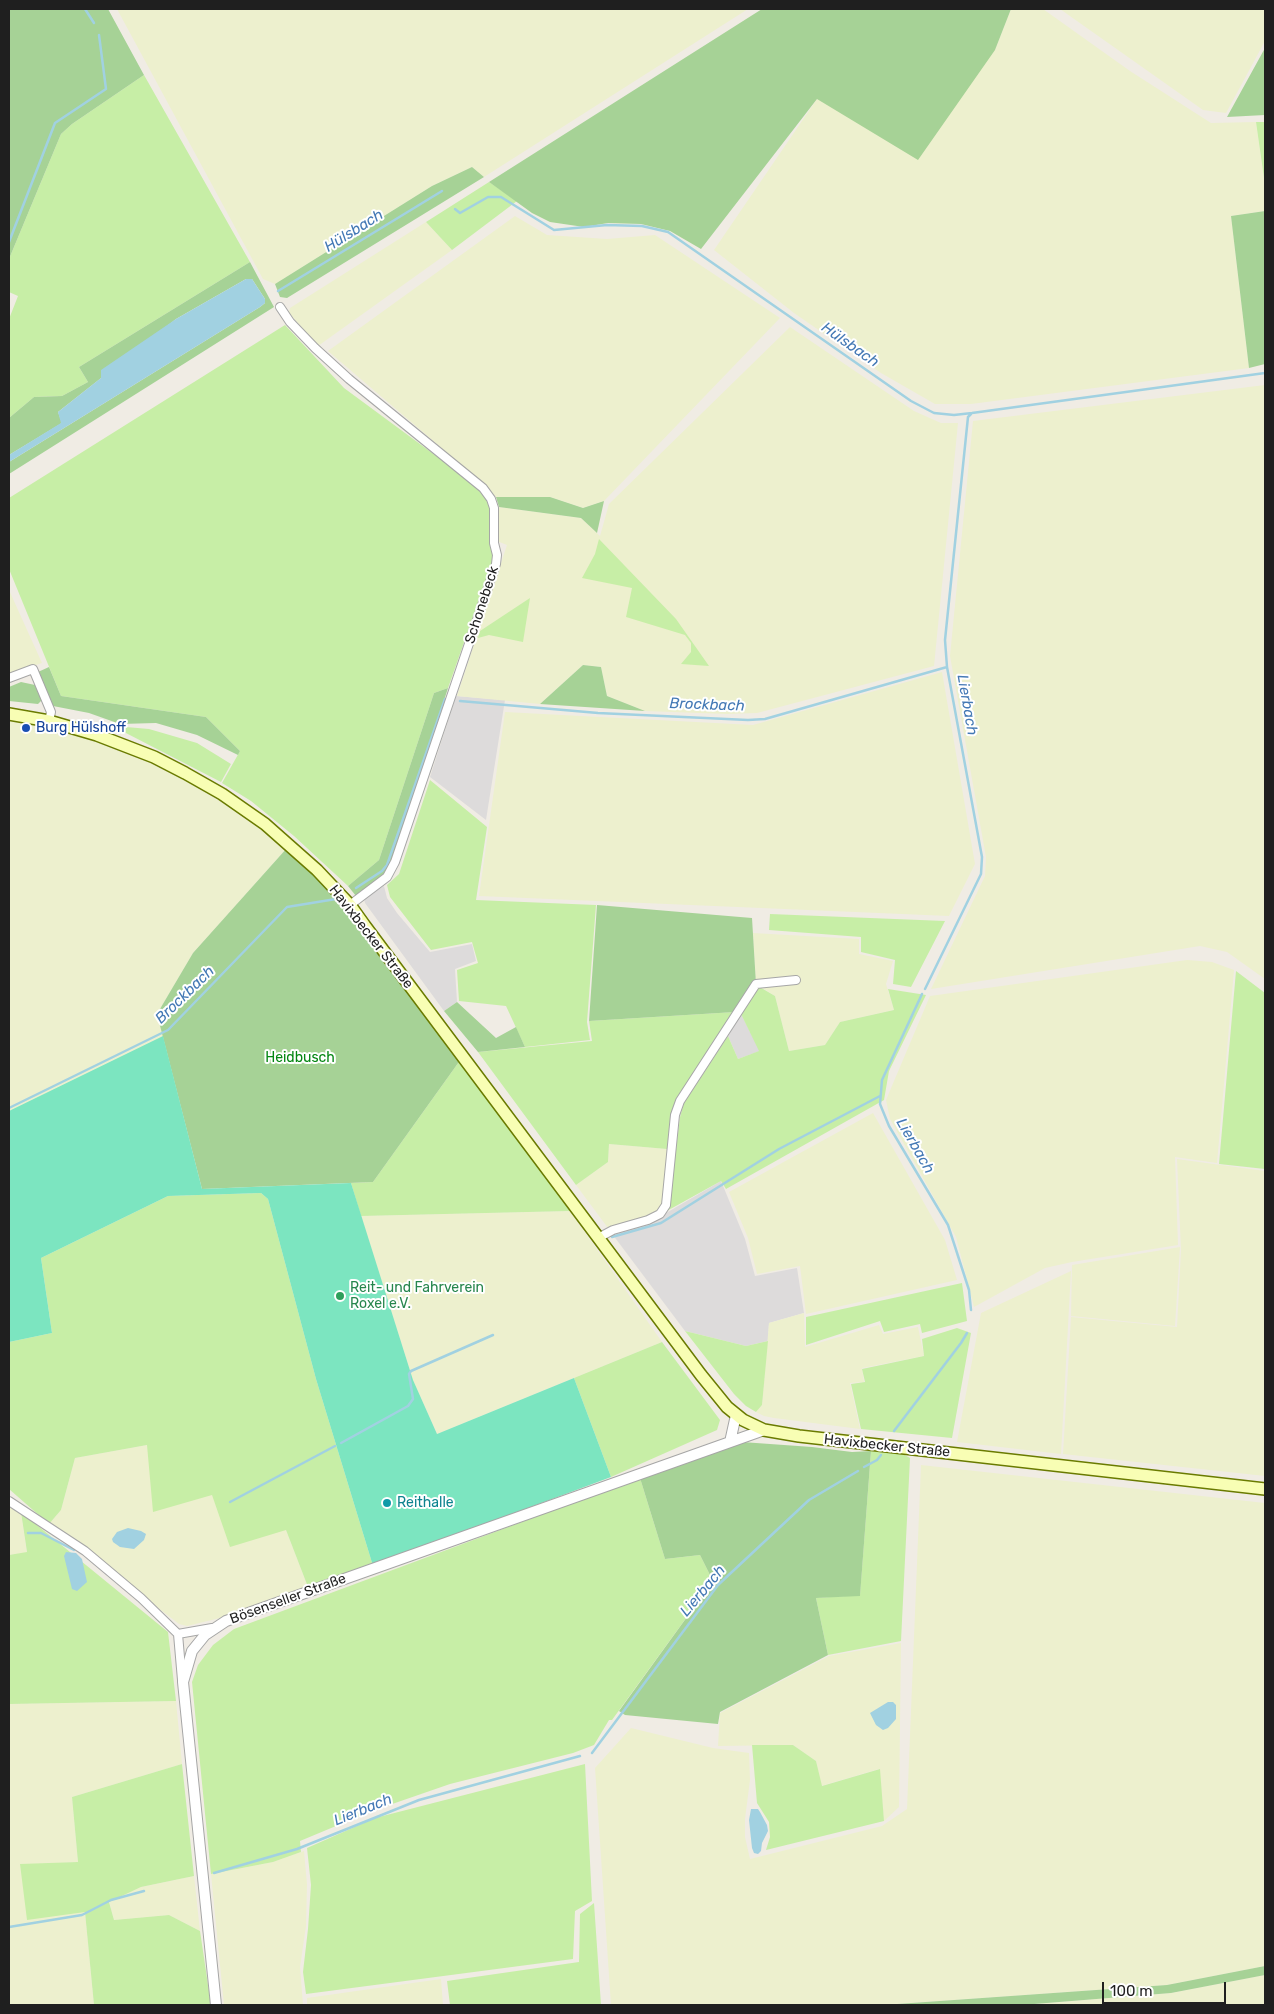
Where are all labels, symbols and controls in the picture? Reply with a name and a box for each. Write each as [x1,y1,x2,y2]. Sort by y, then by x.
water label: Hülsbach [321,206,387,256]
water label: Hülsbach [818,319,882,371]
street label: Schonebeck [462,564,502,646]
water label: Lierbach [953,673,981,737]
water label: Brockbach [669,695,745,715]
place label: Burg Hülshoff [36,720,126,736]
marker: Burg Hülshoff [20,722,32,734]
street label: Havixbecker Straße [325,882,417,992]
water label: Brockbach [152,962,218,1028]
park label: Heidbusch [265,1050,335,1066]
water label: Lierbach [892,1115,938,1177]
place label: Reit- und Fahrverein Roxel e.V. [350,1280,484,1312]
marker: Reit- und Fahrverein Roxel e.V. [334,1290,346,1302]
street label: Havixbecker Straße [823,1431,951,1461]
place label: Reithalle [397,1495,454,1511]
marker: Reithalle [381,1497,393,1509]
water label: Lierbach [676,1562,730,1620]
street label: Bösenseller Straße [228,1570,348,1628]
water label: Lierbach [331,1790,395,1830]
scale bar [1104,1972,1228,2004]
text: 100 m [1110,1982,1152,2000]

